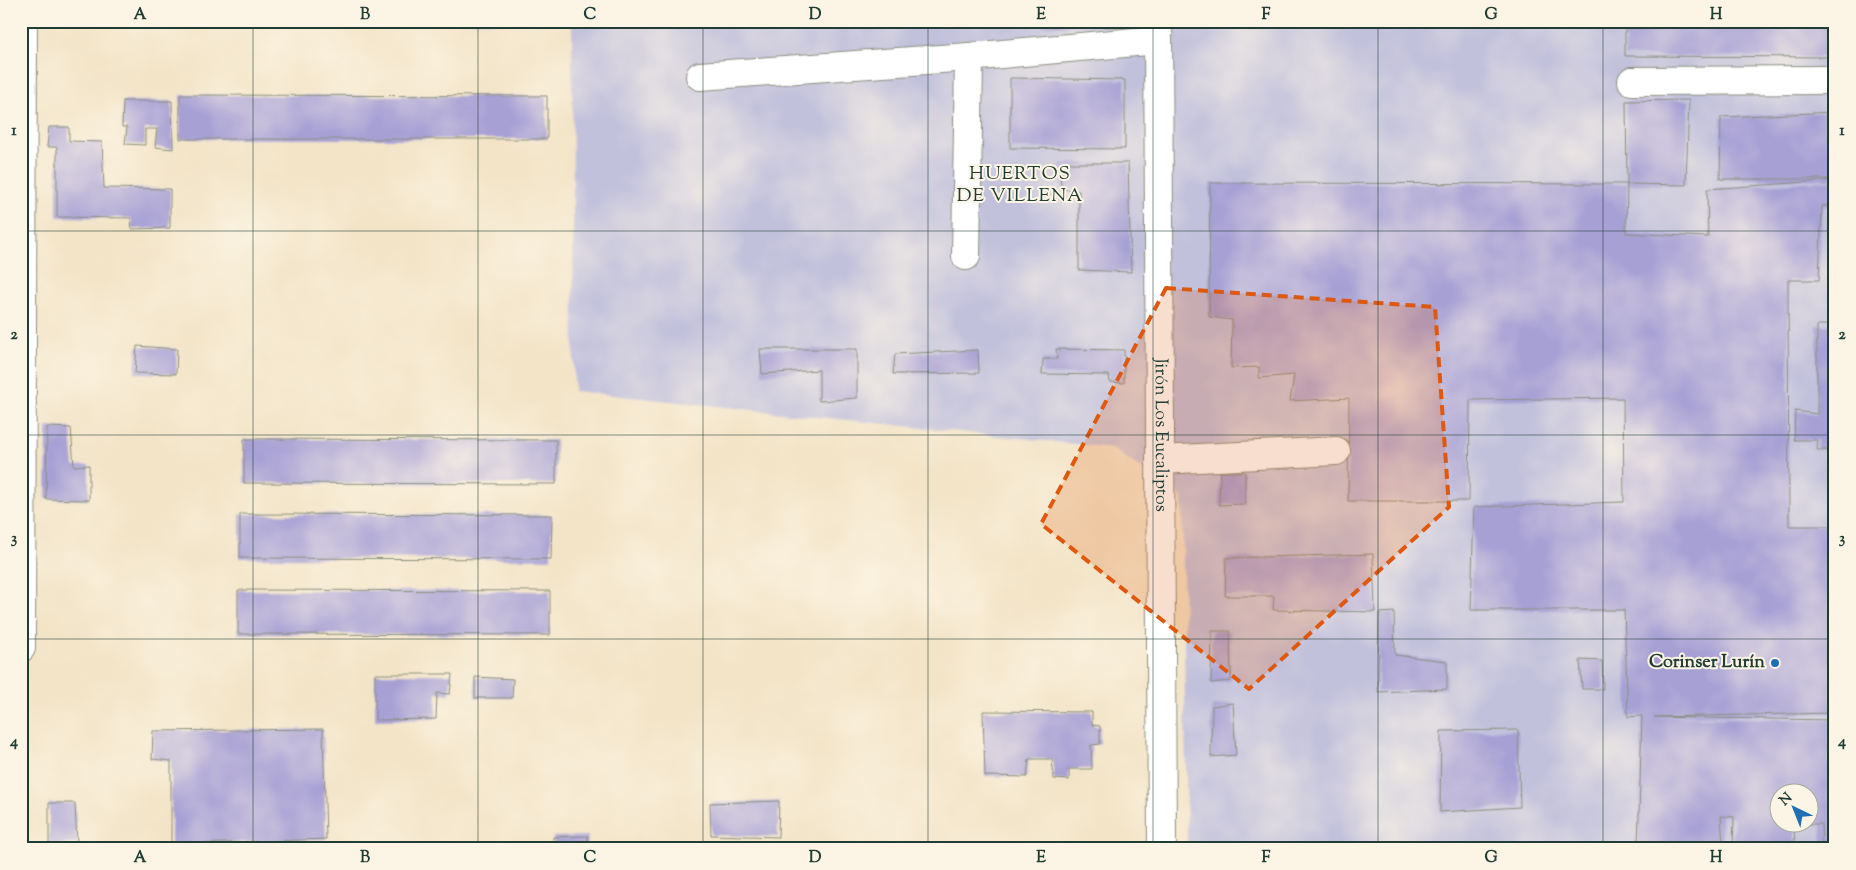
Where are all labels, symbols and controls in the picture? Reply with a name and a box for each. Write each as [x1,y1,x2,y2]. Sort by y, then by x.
text: A [134,4,147,27]
text: B [360,4,370,27]
text: C [584,4,597,27]
text: D [809,4,822,27]
text: E [1036,4,1046,27]
text: F [1262,4,1271,27]
text: G [1484,4,1498,27]
text: H [1710,4,1723,27]
text: 1 [11,120,17,143]
text: 1 [1839,120,1845,143]
district label: HUERTOS DE VILLENA [957,161,1083,210]
text: 2 [10,324,18,347]
text: 2 [1838,324,1846,347]
street label: Jirón Los Eucaliptos [1147,357,1173,512]
text: 3 [11,528,18,551]
text: 3 [1839,528,1846,551]
place label: Corinser Lurín [1649,650,1765,676]
marker: Corinser Lurín [1769,657,1781,669]
text: 4 [9,731,18,754]
text: 4 [1837,731,1846,754]
north arrow [1768,782,1818,832]
text: N [1776,789,1797,811]
text: A [134,847,147,870]
text: B [360,847,370,870]
text: C [584,847,597,870]
text: D [809,847,822,870]
text: E [1036,847,1046,870]
text: F [1262,847,1271,870]
text: G [1484,847,1498,870]
text: H [1710,847,1723,870]

